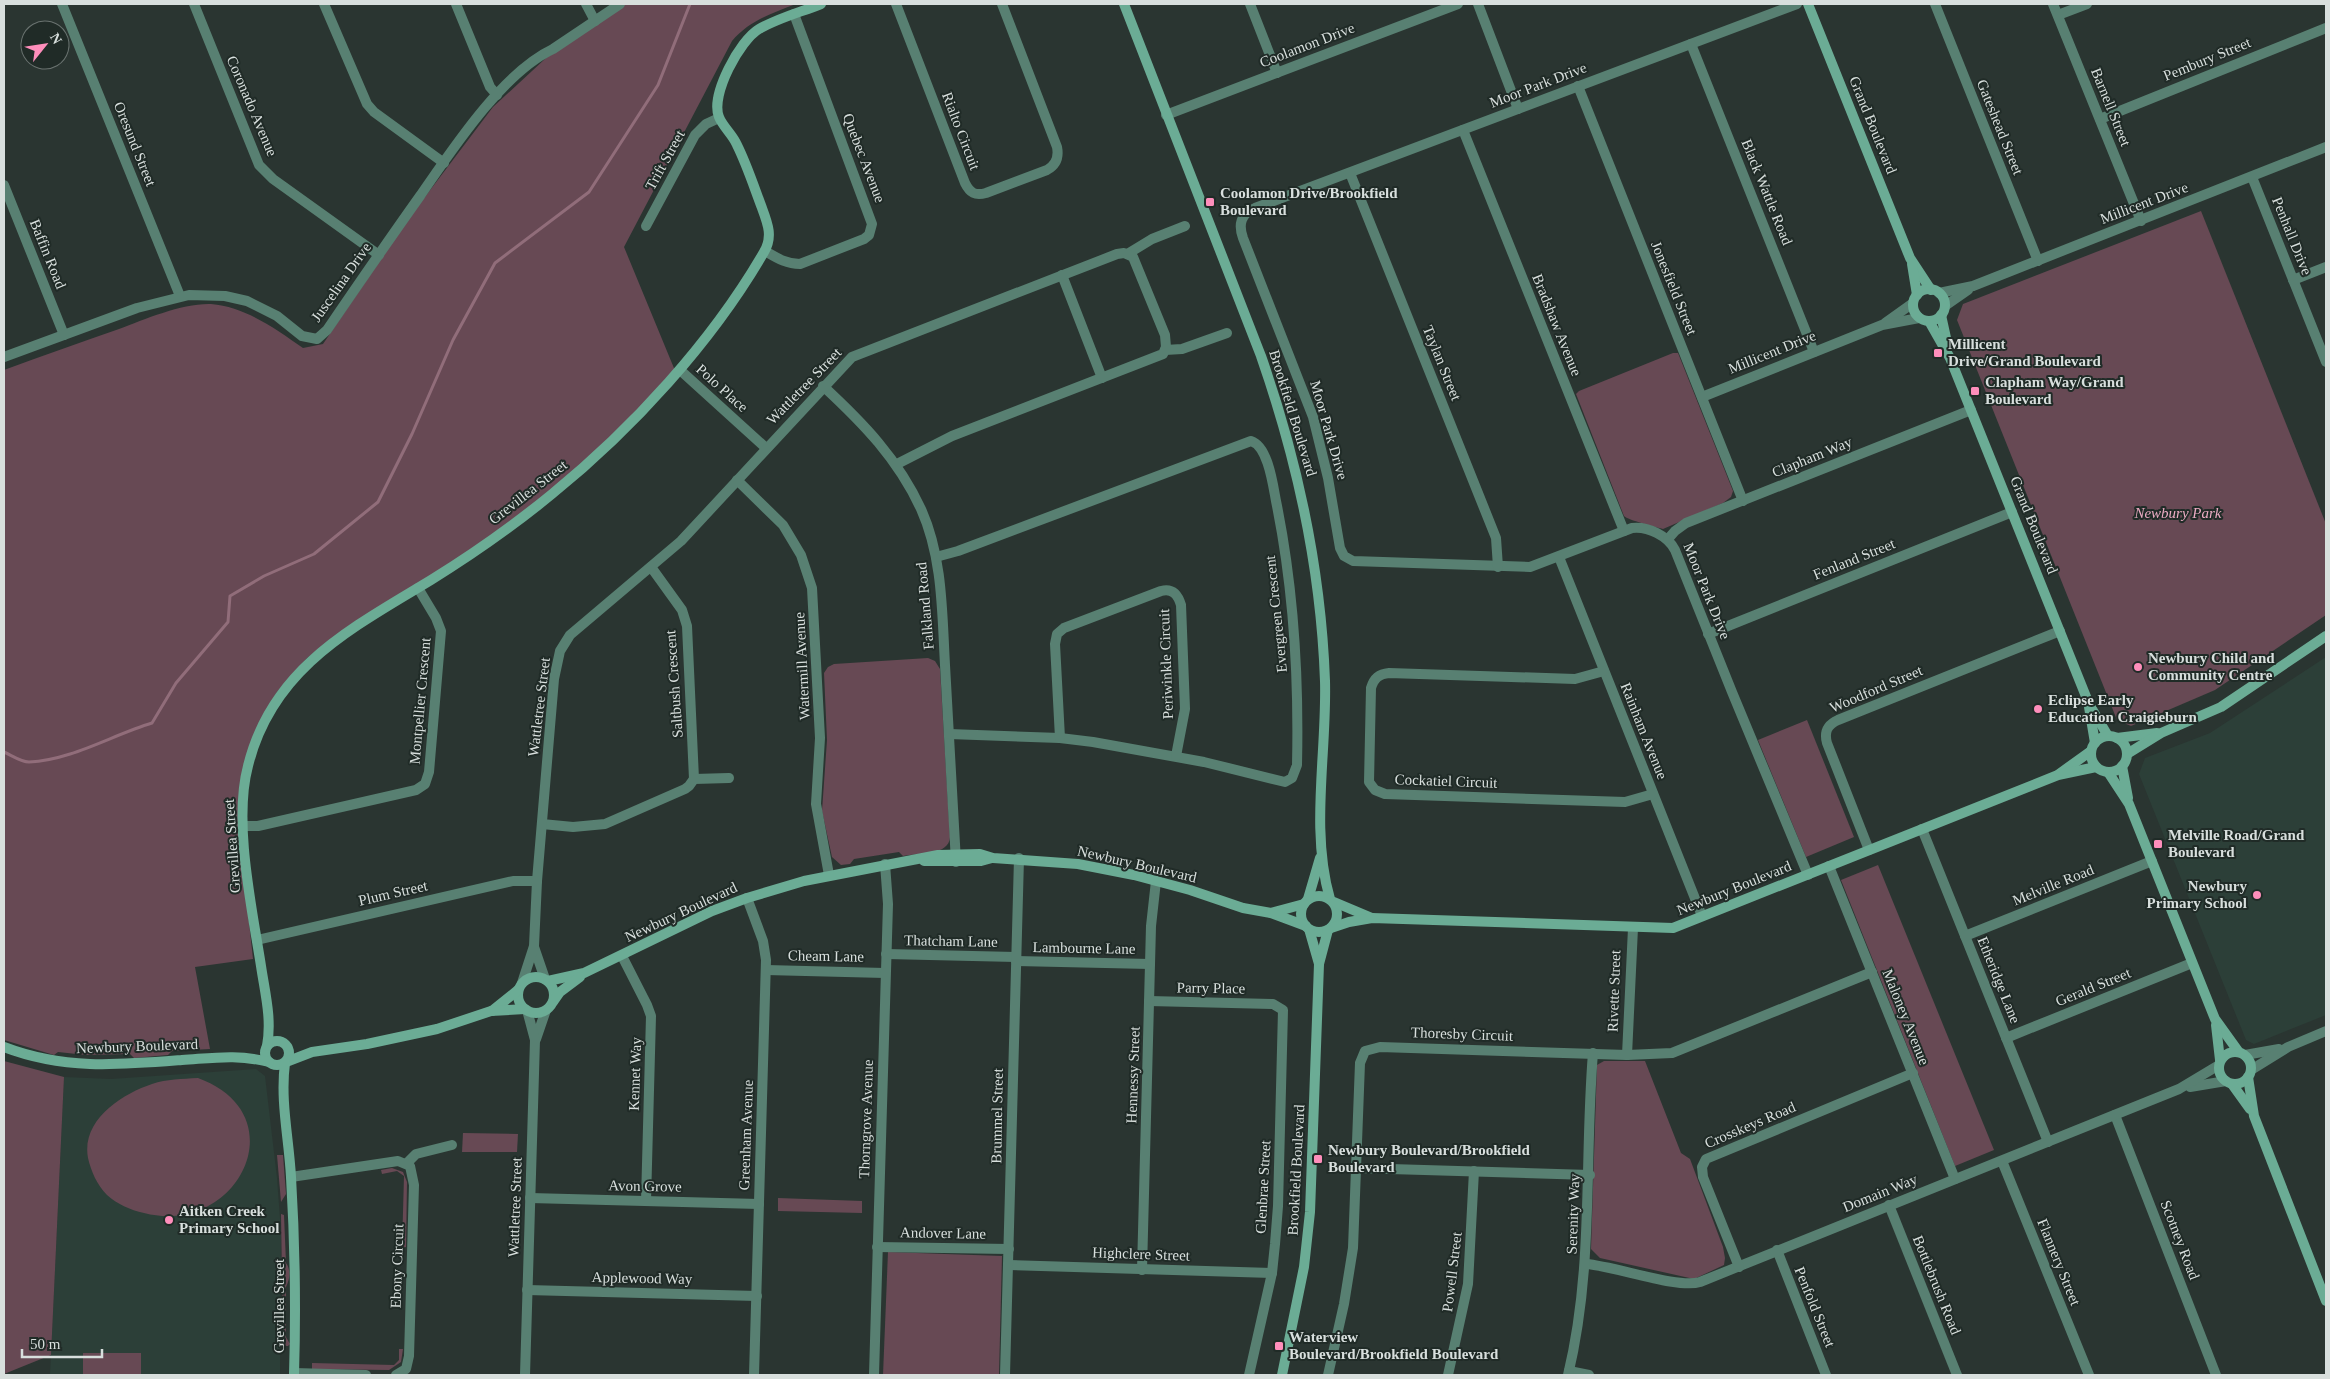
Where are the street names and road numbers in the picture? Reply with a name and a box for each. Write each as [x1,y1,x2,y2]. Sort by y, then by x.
street label: Coolamon Drive [1257,19,1357,70]
street label: Pembury Street [2161,34,2254,84]
street label: Coronado Avenue [224,53,281,159]
street label: Moor Park Drive [1487,59,1589,111]
street label: Barnell Street [2088,66,2134,149]
street label: Grand Boulevard [1846,74,1900,177]
street label: Gateshead Street [1974,77,2027,178]
street label: Rialto Circuit [939,90,983,173]
street label: Oresund Street [111,99,160,189]
street label: Quebec Avenue [840,111,888,205]
street label: Trift Street [642,127,688,193]
street label: Black Wattle Road [1738,137,1796,248]
street label: Millicent Drive [2098,179,2191,227]
street label: Penhall Drive [2269,195,2315,278]
street label: Baffin Road [27,217,69,292]
street label: Juscelina Drive [308,239,374,325]
street label: Jonesfield Street [1648,239,1700,338]
street label: Bradshaw Avenue [1529,272,1585,379]
street label: Taylan Street [1420,323,1465,404]
street label: Millicent Drive [1726,327,1818,377]
street label: Wattletree Street [764,344,845,428]
street label: Brookfield Boulevard [1266,348,1320,479]
street label: Polo Place [693,361,751,415]
street label: Moor Park Drive [1307,379,1351,482]
street label: Clapham Way [1770,434,1855,480]
street label: Grevillea Street [486,456,571,527]
street label: Grand Boulevard [2007,474,2061,577]
street label: Fenland Street [1811,535,1898,583]
street label: Moor Park Drive [1680,540,1734,642]
street label: Evergreen Crescent [1262,554,1290,673]
street label: Falkland Road [913,561,937,650]
street label: Periwinkle Circuit [1156,608,1176,719]
street label: Watermill Avenue [791,611,813,720]
street label: Saltbush Crescent [662,629,686,738]
street label: Montpellier Crescent [406,636,434,765]
street label: Wattletree Street [525,656,553,758]
street label: Woodford Street [1827,662,1926,716]
street label: Rainham Avenue [1617,680,1671,782]
street label: Cockatiel Circuit [1394,771,1499,791]
street label: Grevillea Street [221,797,243,894]
street label: Newbury Boulevard [1076,842,1199,886]
street label: Newbury Boulevard [1674,858,1794,918]
street label: Melville Road [2010,861,2096,909]
street label: Plum Street [357,877,430,909]
street label: Newbury Boulevard [622,879,740,945]
street label: Thatcham Lane [904,932,998,950]
street label: Etheridge Lane [1974,934,2024,1026]
street label: Lambourne Lane [1032,939,1136,957]
street label: Cheam Lane [788,947,865,965]
street label: Rivette Street [1605,949,1623,1032]
street label: Gerald Street [2053,964,2134,1009]
street label: Maloney Avenue [1880,967,1933,1067]
street label: Parry Place [1176,979,1246,997]
street label: Thoresby Circuit [1411,1024,1514,1044]
street label: Hennessy Street [1123,1025,1143,1124]
street label: Newbury Boulevard [76,1036,199,1056]
street label: Kennet Way [626,1036,644,1111]
street label: Thorngrove Avenue [856,1059,876,1179]
street label: Brummel Street [988,1067,1006,1164]
street label: Greenham Avenue [736,1079,756,1191]
street label: Crosskeys Road [1702,1098,1798,1151]
street label: Brookfield Boulevard [1285,1104,1307,1236]
street label: Glenbrae Street [1253,1139,1273,1234]
street label: Wattletree Street [505,1156,525,1257]
street label: Domain Way [1840,1171,1920,1215]
street label: Serenity Way [1564,1173,1582,1255]
street label: Avon Grove [608,1177,682,1195]
street label: Scotney Road [2158,1198,2203,1282]
street label: Flannery Street [2034,1216,2084,1308]
street label: Ebony Circuit [388,1223,406,1309]
street label: Andover Lane [900,1224,987,1242]
street label: Powell Street [1439,1230,1465,1313]
street label: Bottlebrush Road [1910,1233,1964,1337]
street label: Highclere Street [1092,1244,1191,1264]
street label: Grevillea Street [271,1258,287,1353]
street label: Penfold Street [1792,1264,1839,1350]
street label: Applewood Way [592,1269,693,1287]

